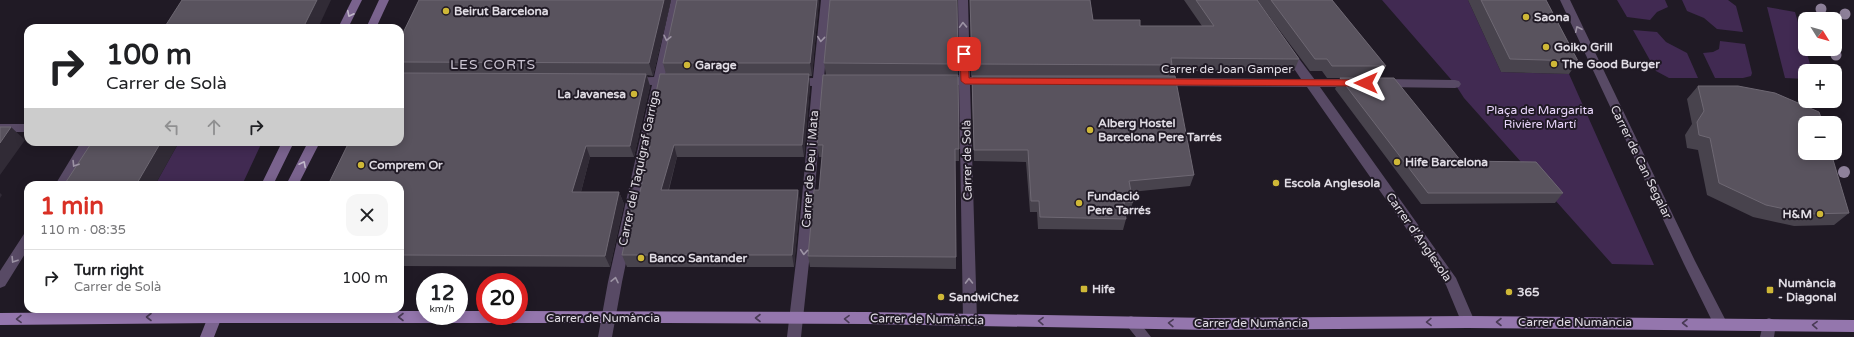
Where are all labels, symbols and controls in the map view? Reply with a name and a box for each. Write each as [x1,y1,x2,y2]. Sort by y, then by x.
place label: Beirut Barcelona [454,4,549,18]
marker: Beirut Barcelona [441,6,451,16]
one-way arrow [347,10,355,17]
place label: Saona [1534,10,1570,24]
marker: Saona [1521,12,1531,22]
north arrow [1798,12,1842,56]
map controls [1798,12,1842,160]
one-way arrow [959,22,967,28]
one-way arrow [1575,26,1583,33]
one-way arrow [663,35,671,41]
one-way arrow [817,36,826,42]
pin [947,37,981,71]
text: 100 m [106,38,192,72]
icon: right [40,40,92,92]
place label: Goiko Grill [1554,40,1613,54]
marker: Goiko Grill [1541,42,1551,52]
icon: arrive [953,43,975,65]
district label: LES CORTS [450,56,536,73]
place label: The Good Burger [1561,57,1660,72]
place label: Garage [695,58,737,73]
marker: The Good Burger [1549,59,1559,69]
marker: Garage [682,60,692,70]
street label: Carrer de Joan Gamper [1161,62,1293,76]
position arrow [1345,62,1387,104]
button: + [1798,64,1842,108]
text: Carrer de Solà [106,72,227,94]
place label: La Javanesa [557,87,626,101]
street label: Carrer del Taquígraf Garriga [616,89,662,247]
marker: La Javanesa [629,89,639,99]
park label: Plaça de Margarita Rivière Martí [1486,103,1594,131]
street label: Carrer de Can Segalar [1607,103,1675,221]
street label: Carrer de Deu i Mata [799,110,821,228]
icon: left [161,116,183,138]
icon: ahead [203,116,225,138]
icon: right [245,116,267,138]
place label: Alberg Hostel Barcelona Pere Tarrés [1098,116,1222,144]
button: − [1798,116,1842,160]
street label: Carrer de Solà [959,120,975,200]
marker: Alberg Hostel Barcelona Pere Tarrés [1085,125,1095,135]
place label: Hife Barcelona [1405,155,1488,169]
marker: Hife Barcelona [1392,157,1402,167]
place label: Comprem Or [369,158,443,173]
one-way arrow [72,160,80,167]
one-way arrow [298,160,306,168]
marker: Comprem Or [356,160,366,170]
place label: Escola Anglesola [1284,176,1380,191]
marker: Escola Anglesola [1271,178,1281,188]
place label: Fundació Pere Tarrés [1087,189,1151,217]
street label: Carrer d'Anglesola [1383,190,1455,284]
text: 1 min [40,192,104,221]
button: close [346,194,388,236]
marker: Fundació Pere Tarrés [1074,198,1084,208]
place label: H&M [1783,207,1812,221]
marker: H&M [1815,209,1825,219]
text: 110 m · 08:35 [40,222,126,238]
one-way arrow [800,249,809,255]
place label: Banco Santander [649,251,747,265]
marker: Banco Santander [636,253,646,263]
one-way arrow [11,256,19,263]
text: Turn right [74,261,144,279]
icon: right [40,267,62,289]
text: 100 m [342,269,388,287]
speed limit sign: 20 [476,273,528,325]
place label: Numància - Diagonal [1778,276,1837,305]
one-way arrow [611,277,619,283]
one-way arrow [965,278,973,284]
text: Carrer de Solà [74,279,161,295]
text: 12 [429,282,455,306]
place label: Hife [1092,282,1115,296]
marker: Hife [1079,284,1089,294]
place label: 365 [1517,285,1540,299]
marker: Numància - Diagonal [1765,285,1775,295]
marker: 365 [1504,287,1514,297]
place label: SandwiChez [949,290,1019,304]
marker: SandwiChez [936,292,946,302]
text: km/h [429,303,455,315]
street label: Carrer de Numància [546,311,660,325]
street label: Carrer de Numància [870,311,984,327]
one-way arrow [146,313,152,321]
one-way arrow [398,313,404,321]
one-way arrow [755,314,761,322]
one-way arrow [844,314,850,323]
one-way arrow [16,315,22,323]
street label: Carrer de Numància [1518,315,1632,329]
street label: Carrer de Numància [1194,316,1308,330]
one-way arrow [1038,317,1044,325]
one-way arrow [1426,318,1432,326]
one-way arrow [1496,318,1502,326]
one-way arrow [1168,319,1174,327]
one-way arrow [1682,319,1688,327]
one-way arrow [1812,321,1818,329]

